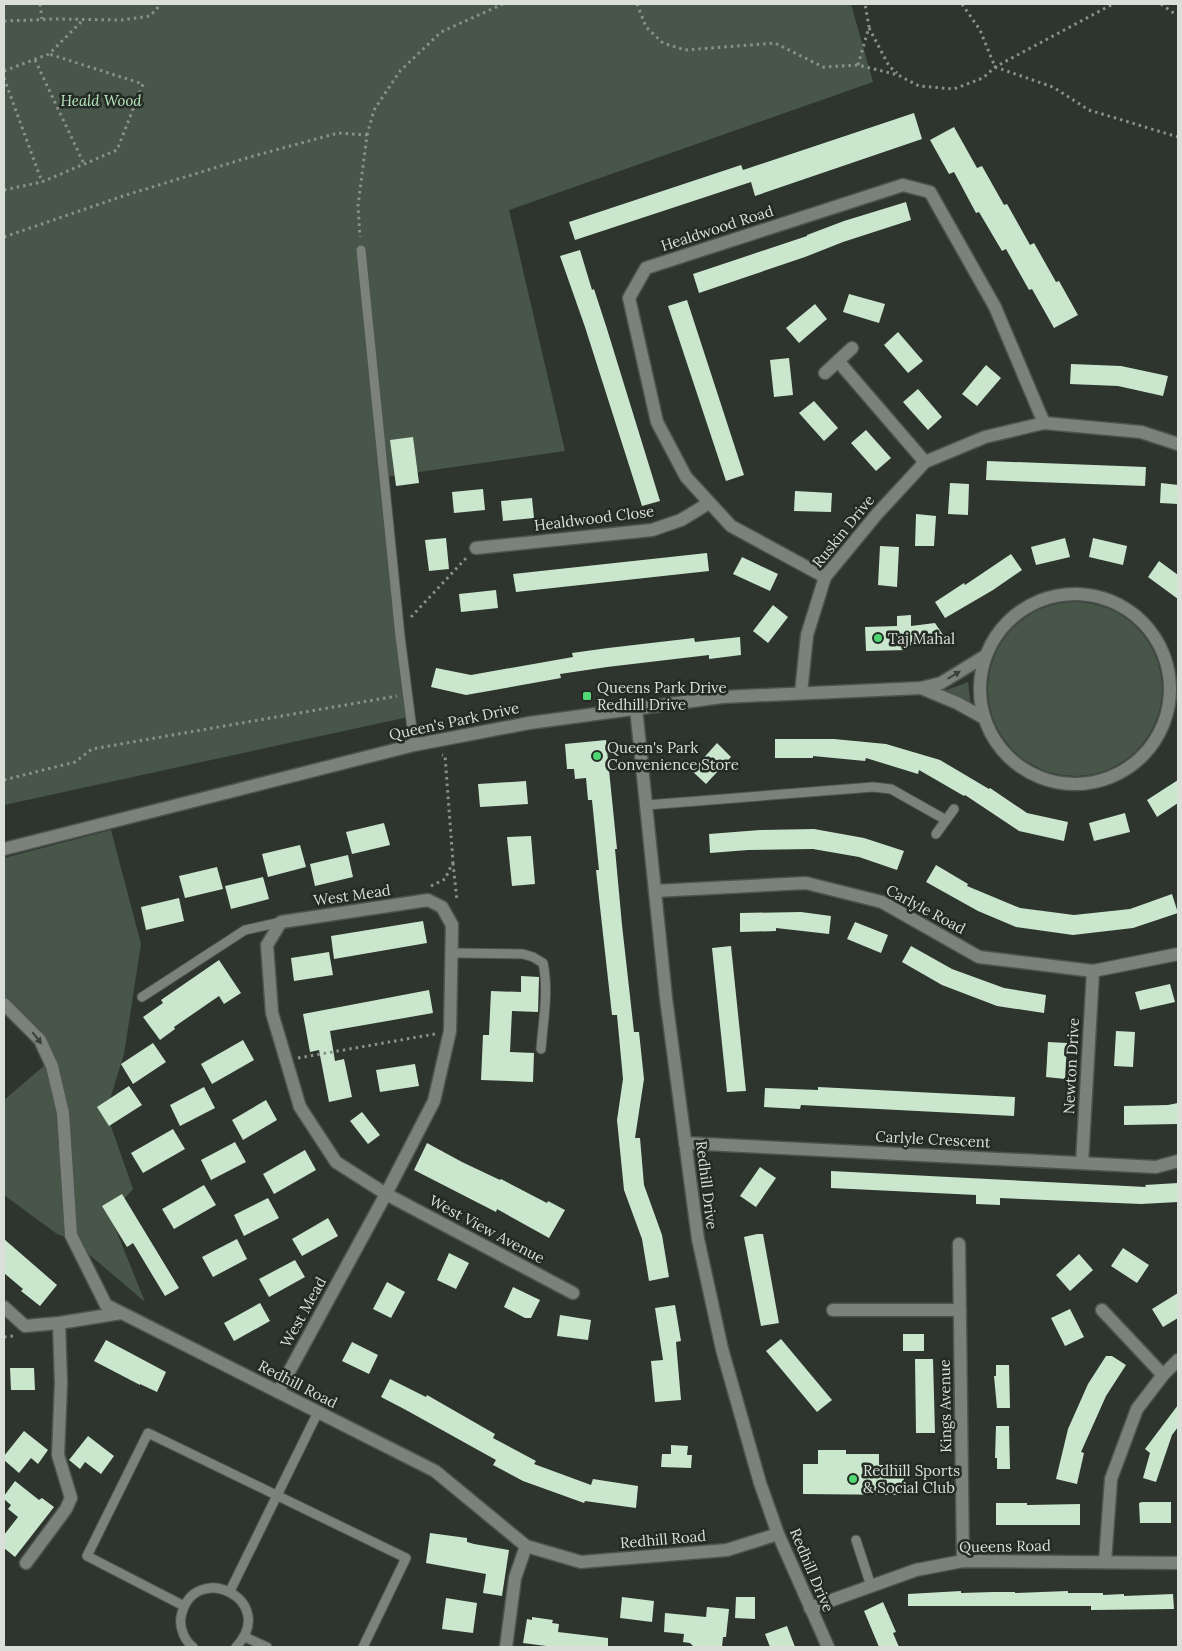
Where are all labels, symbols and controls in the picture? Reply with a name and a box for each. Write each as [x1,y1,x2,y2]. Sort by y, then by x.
park label: Heald Wood [60,91,142,110]
street label: Healdwood Road [658,201,776,255]
street label: Ruskin Drive [808,491,878,571]
street label: Healdwood Close [533,501,655,535]
place label: Taj Mahal [888,629,955,648]
marker: Taj Mahal [872,632,884,644]
one-way arrow [948,671,961,680]
place label: Queens Park Drive Redhill Drive [597,678,727,714]
marker: Queens Park Drive Redhill Drive [581,690,593,702]
street label: Queen's Park Drive [387,698,521,744]
place label: Queen's Park Convenience Store [607,738,739,774]
marker: Queen's Park Convenience Store [591,750,603,762]
street label: West Mead [312,880,392,910]
street label: Carlyle Road [883,880,969,938]
street label: Newton Drive [1059,1017,1083,1115]
one-way arrow [32,1032,42,1045]
street label: Carlyle Crescent [875,1126,991,1152]
street label: Redhill Drive [692,1140,722,1230]
street label: West View Avenue [426,1191,548,1267]
street label: West Mead [276,1273,330,1351]
street label: Redhill Road [255,1356,341,1412]
street label: Kings Avenue [935,1359,955,1453]
place label: Redhill Sports & Social Club [863,1461,960,1497]
marker: Redhill Sports & Social Club [847,1473,859,1485]
street label: Redhill Drive [786,1525,838,1615]
street label: Redhill Road [619,1526,707,1552]
street label: Queens Road [959,1536,1051,1556]

